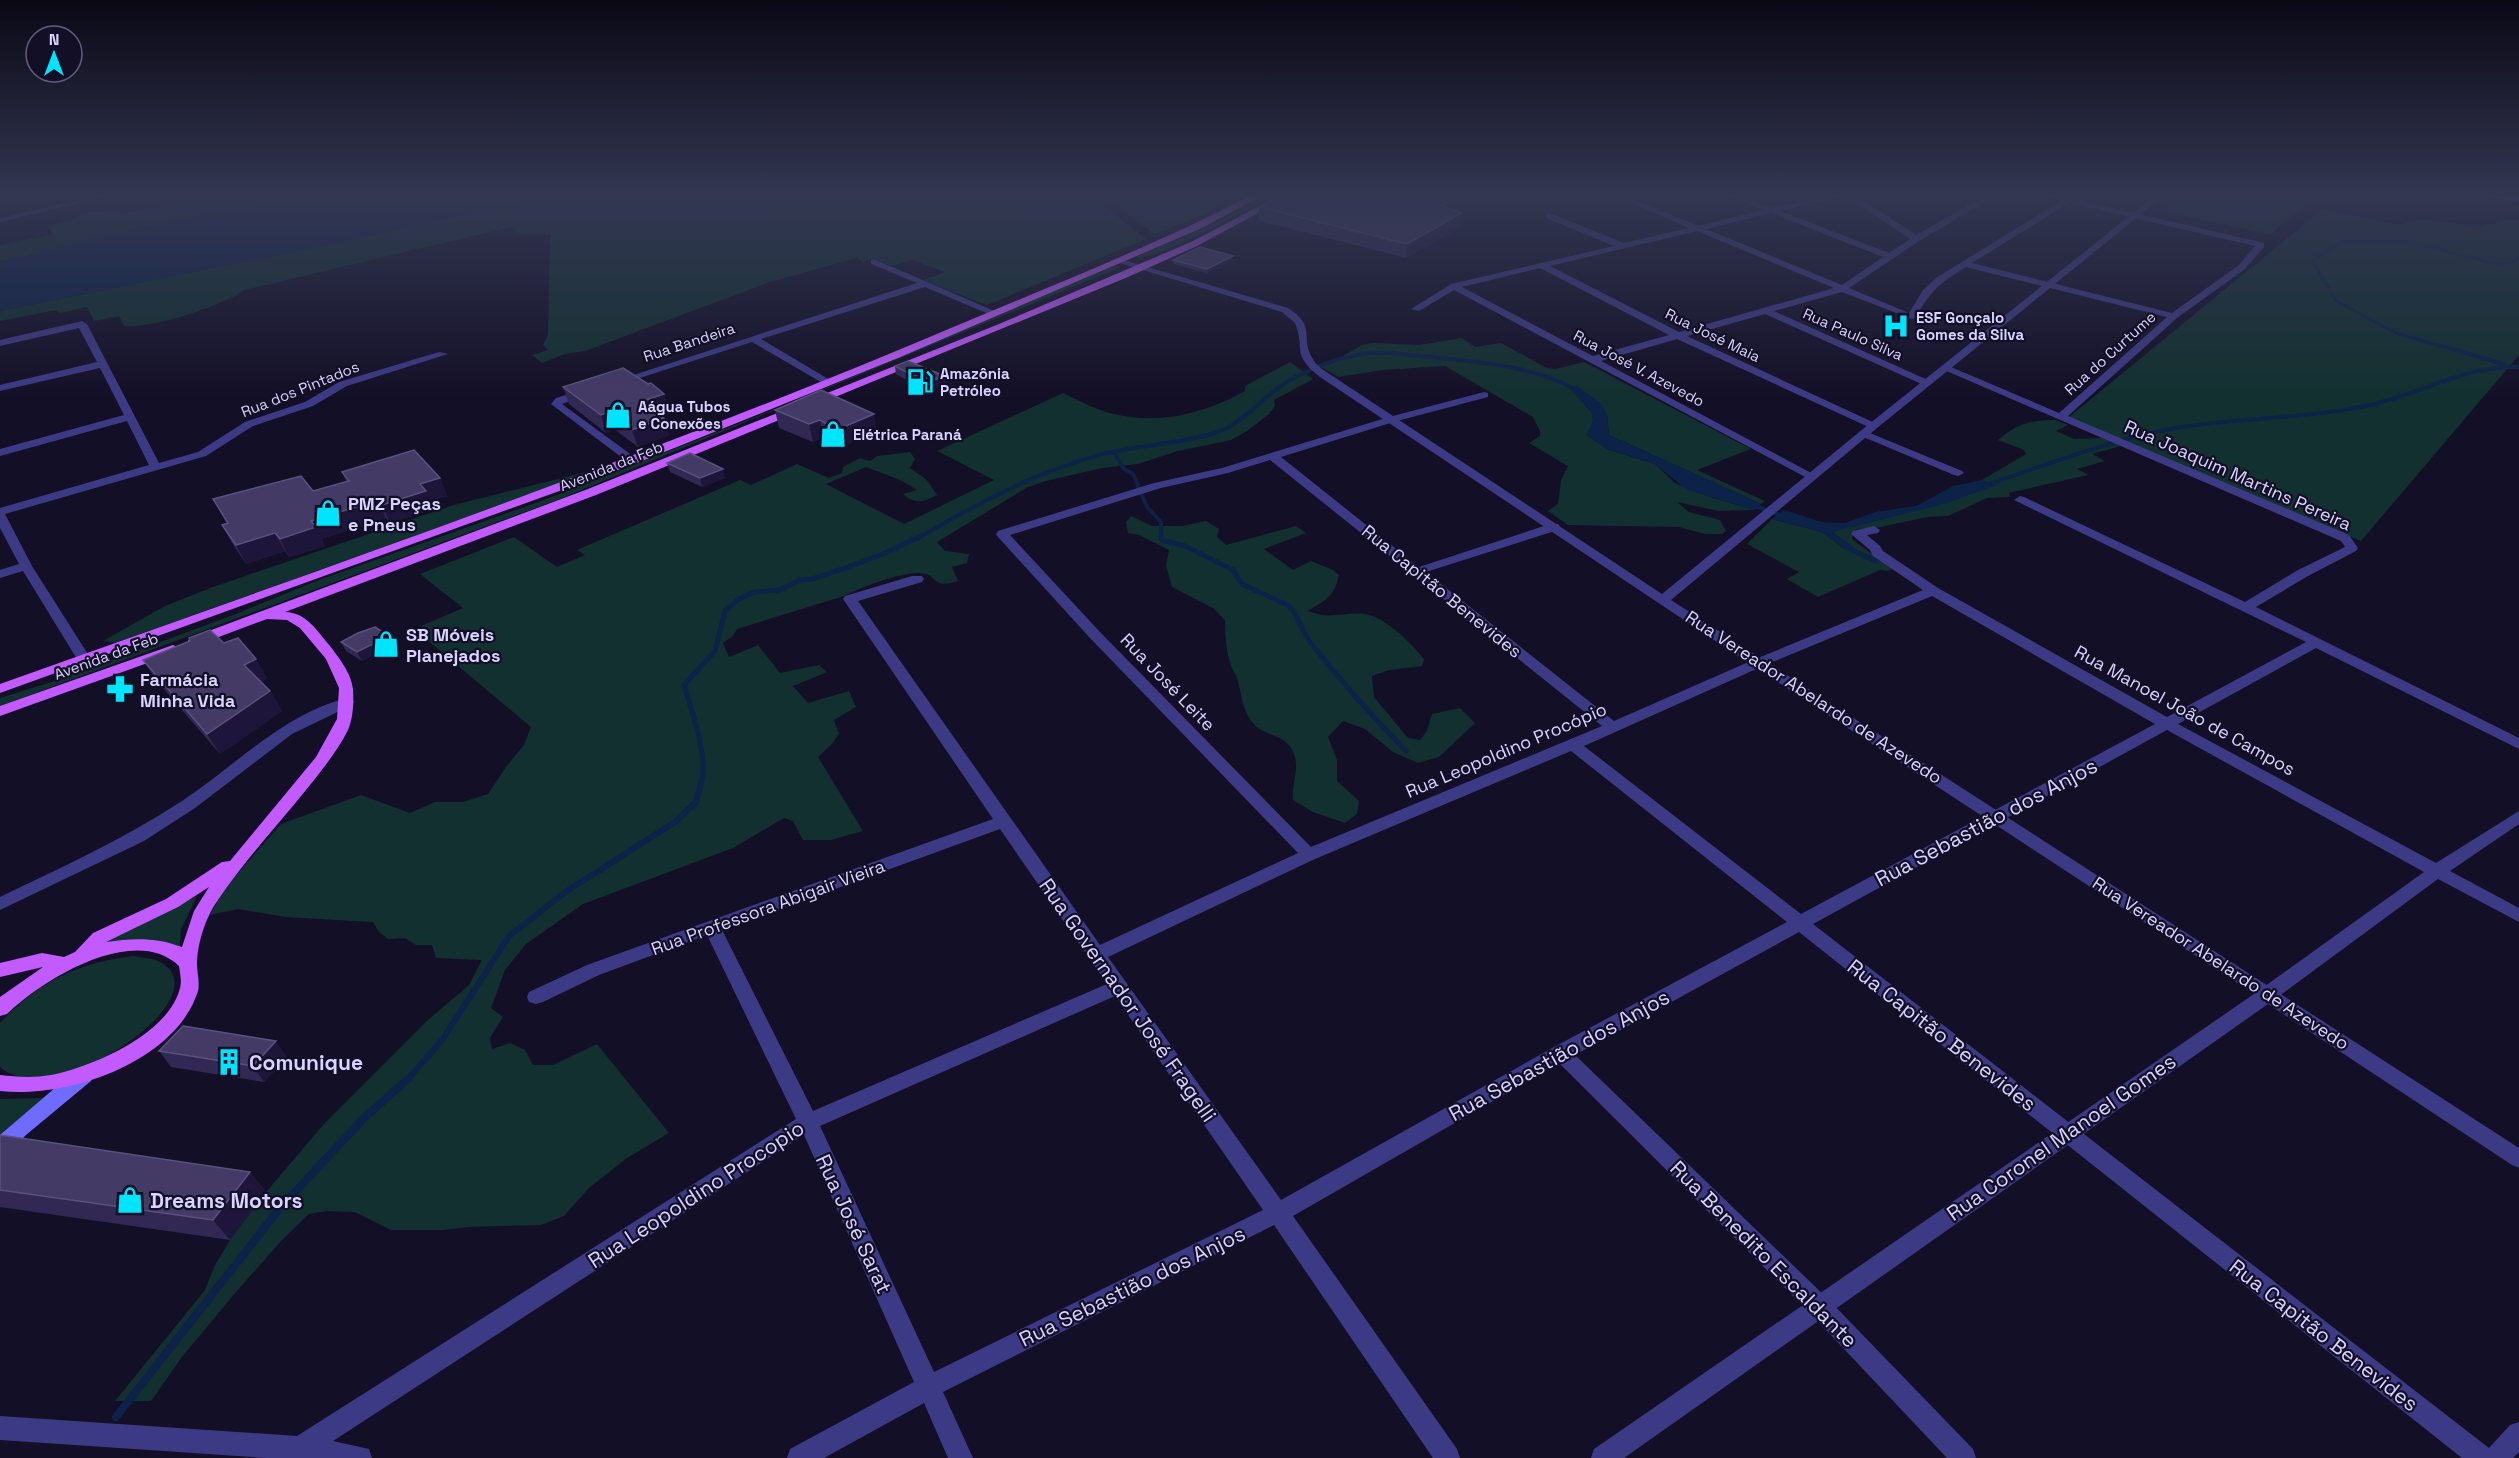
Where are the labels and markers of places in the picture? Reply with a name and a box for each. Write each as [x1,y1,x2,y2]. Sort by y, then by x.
place label: ESF Gonçalo Gomes da Silva [1916,308,2024,344]
hospital icon: ESF Gonçalo Gomes da Silva [1881,311,1911,341]
place label: Amazônia Petróleo [940,364,1010,400]
fuel station icon: Amazônia Petróleo [905,367,935,397]
place label: Aágua Tubos e Conexões [638,397,731,433]
shop icon: Aágua Tubos e Conexões [603,400,633,430]
shop icon: Elétrica Paraná [818,419,848,449]
place label: Elétrica Paraná [853,425,962,444]
place label: PMZ Peças e Pneus [348,492,441,536]
shop icon: PMZ Peças e Pneus [313,498,343,528]
place label: SB Móveis Planejados [406,623,501,667]
shop icon: SB Móveis Planejados [371,629,401,659]
place label: Farmácia Minha Vida [140,668,236,712]
pharmacy icon: Farmácia Minha Vida [105,674,135,704]
building icon: Comunique [214,1047,244,1077]
place label: Comunique [249,1049,363,1076]
shop icon: Dreams Motors [115,1185,145,1215]
place label: Dreams Motors [150,1187,303,1214]

